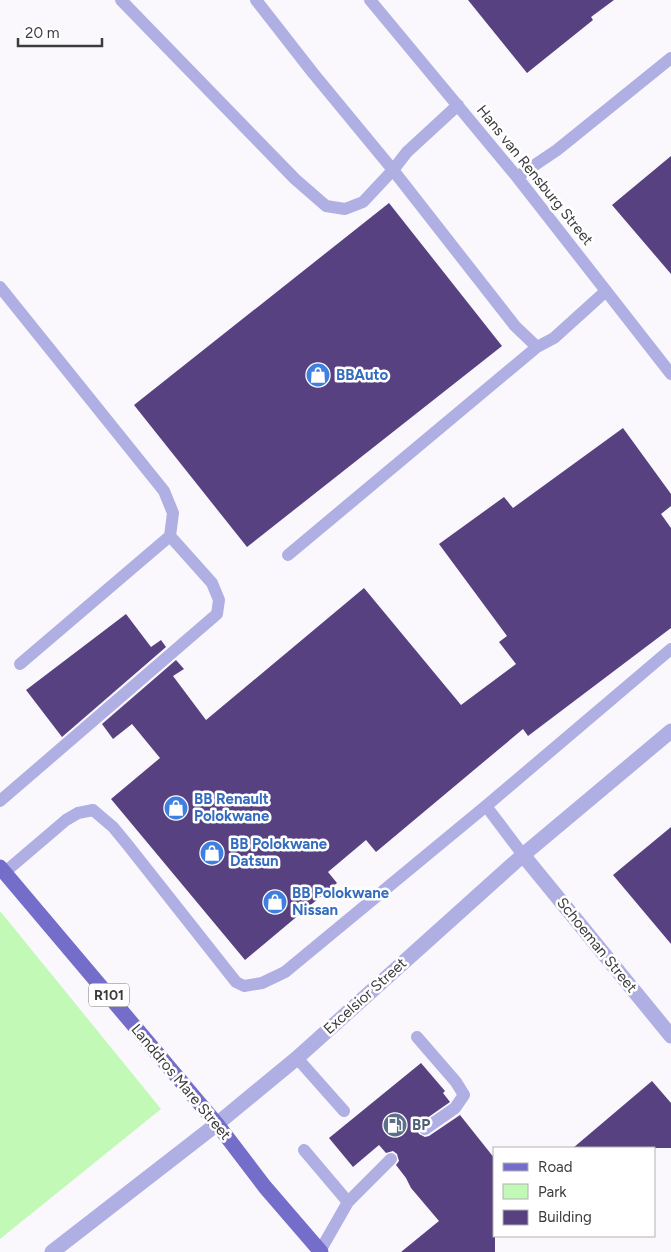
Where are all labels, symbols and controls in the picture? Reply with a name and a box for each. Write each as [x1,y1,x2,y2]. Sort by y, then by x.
scale bar [18,15,101,47]
text: 20 m [25,24,59,42]
street label: Hans van Rensburg Street [473,101,597,249]
shop icon: BBAuto [305,362,331,388]
place label: BBAuto [336,366,388,384]
place label: BB Renault Polokwane [194,790,270,825]
shop icon: BB Renault Polokwane [163,795,189,821]
place label: BB Polokwane Datsun [230,835,328,870]
shop icon: BB Polokwane Datsun [199,840,225,866]
place label: BB Polokwane Nissan [292,884,390,919]
shop icon: BB Polokwane Nissan [262,889,288,915]
street label: Schoeman Street [553,894,641,996]
street label: Excelsior Street [320,954,410,1038]
road number: R101 [89,984,129,1006]
street label: Landdros Mare Street [127,1021,235,1144]
fuel station icon: BP [382,1112,408,1138]
place label: BP [412,1116,430,1134]
legend [493,1147,656,1237]
text: Road [538,1158,573,1176]
text: Park [538,1183,567,1201]
text: Building [538,1208,592,1226]

